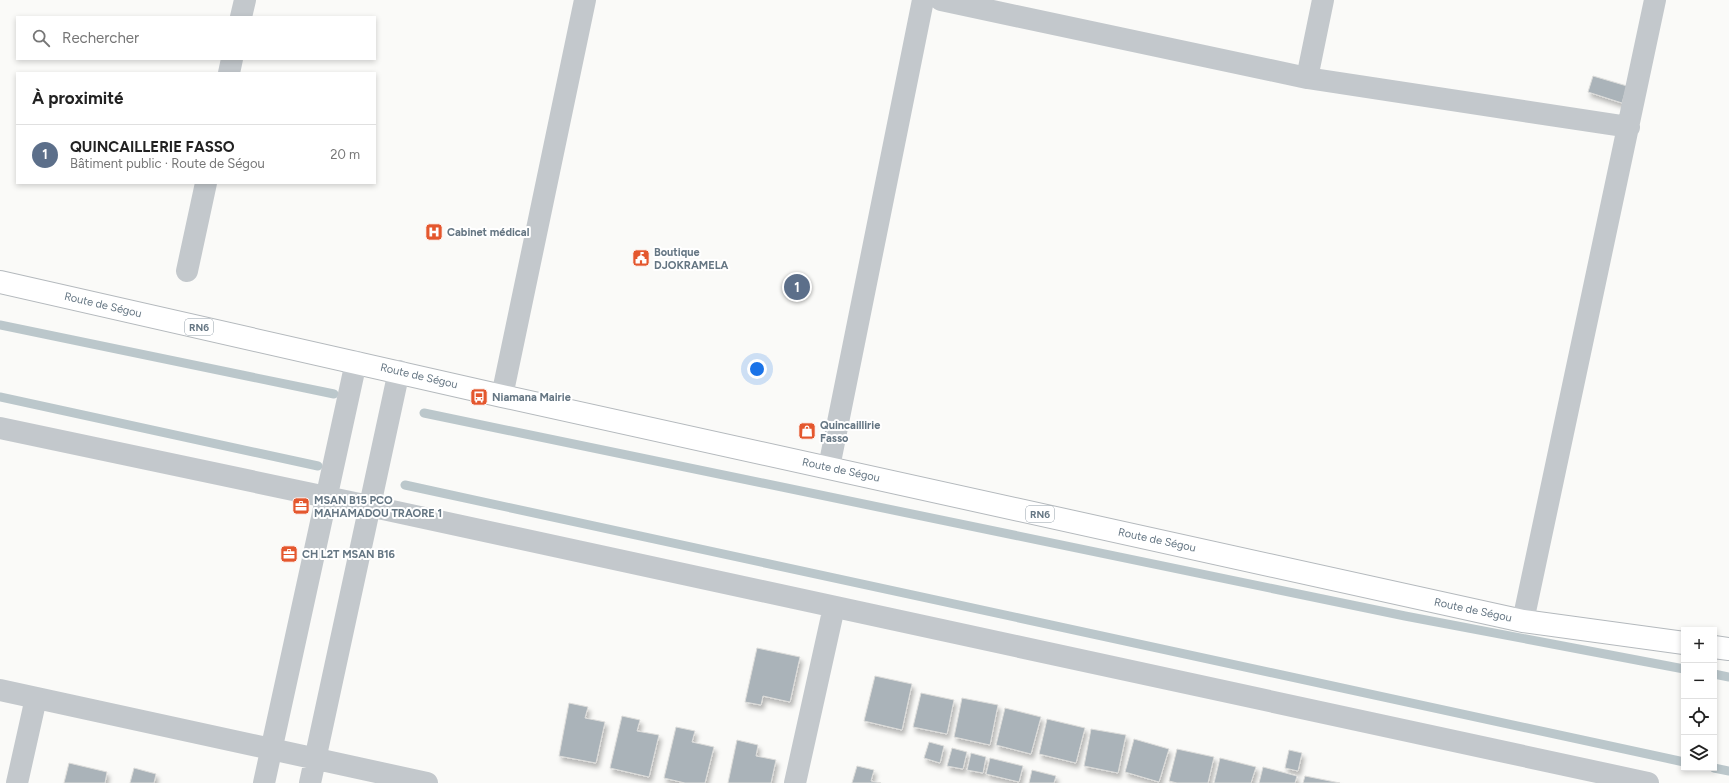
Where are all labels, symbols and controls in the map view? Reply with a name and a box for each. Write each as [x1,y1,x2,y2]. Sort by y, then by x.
search box [16,16,376,60]
icon: search [30,27,52,49]
text: Rechercher [62,29,139,47]
text: À proximité [32,88,123,108]
text: QUINCAILLERIE FASSO [70,138,235,156]
text: 1 [42,147,48,162]
text: 20 m [330,147,360,162]
text: Bâtiment public · Route de Ségou [70,156,265,171]
hospital icon: Cabinet médical [424,222,444,242]
place label: Cabinet médical [447,226,530,239]
place label: Boutique DJOKRAMELA [654,246,729,272]
public building icon: Boutique DJOKRAMELA [631,248,651,268]
pin: 1 [784,272,810,302]
street label: Route de Ségou [63,290,143,320]
road number: RN6 [185,319,213,335]
your location [747,359,767,379]
street label: Route de Ségou [379,361,459,391]
bus stop icon: Niamana Mairie [469,387,489,407]
place label: Niamana Mairie [492,391,571,404]
place label: Quincaillirie Fasso [820,419,880,445]
shop icon: Quincaillirie Fasso [797,421,817,441]
street label: Route de Ségou [801,455,881,485]
place label: MSAN B15 PCO MAHAMADOU TRAORE 1 [314,494,442,520]
office icon: MSAN B15 PCO MAHAMADOU TRAORE 1 [291,496,311,516]
road number: RN6 [1026,506,1054,522]
street label: Route de Ségou [1117,525,1197,555]
office icon: CH L2T MSAN B16 [279,544,299,564]
place label: CH L2T MSAN B16 [302,548,396,561]
street label: Route de Ségou [1433,595,1513,625]
map controls [1681,627,1717,771]
button: + [1681,627,1717,663]
button: − [1681,663,1717,699]
button: locate [1681,699,1717,735]
button: layers [1681,735,1717,771]

